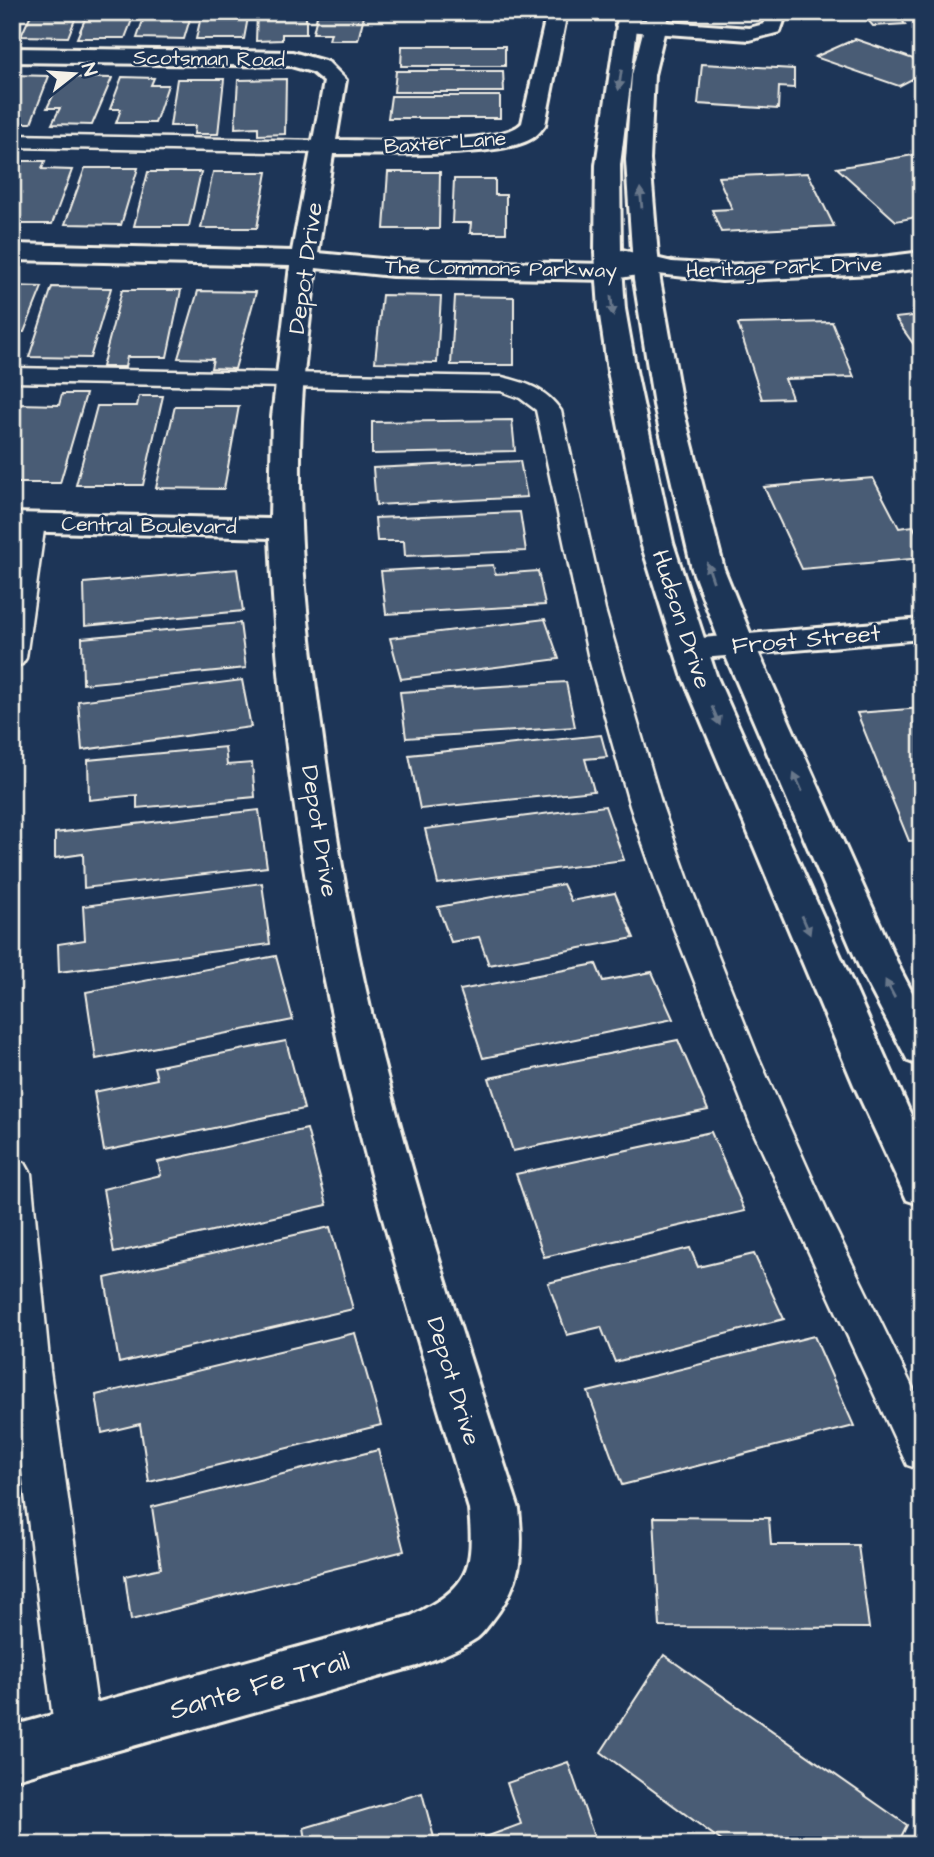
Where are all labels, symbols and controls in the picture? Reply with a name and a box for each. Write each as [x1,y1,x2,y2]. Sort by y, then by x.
north arrow [38,38,108,108]
street label: Scotsman Road [133,43,285,74]
text: N [74,60,103,79]
one-way arrow [614,69,625,91]
street label: Baxter Lane [383,124,507,161]
one-way arrow [635,187,646,209]
street label: Depot Drive [280,200,332,336]
street label: Heritage Park Drive [685,250,883,287]
street label: The Commons Parkway [385,252,618,287]
one-way arrow [607,296,618,318]
street label: Central Boulevard [61,509,237,542]
street label: Hudson Drive [643,546,719,693]
one-way arrow [704,561,715,582]
street label: Frost Street [731,617,882,663]
one-way arrow [711,705,722,726]
street label: Depot Drive [292,763,346,899]
one-way arrow [792,771,803,792]
one-way arrow [801,914,812,935]
one-way arrow [884,980,896,999]
street label: Depot Drive [417,1313,489,1450]
street label: Sante Fe Trail [165,1641,354,1730]

